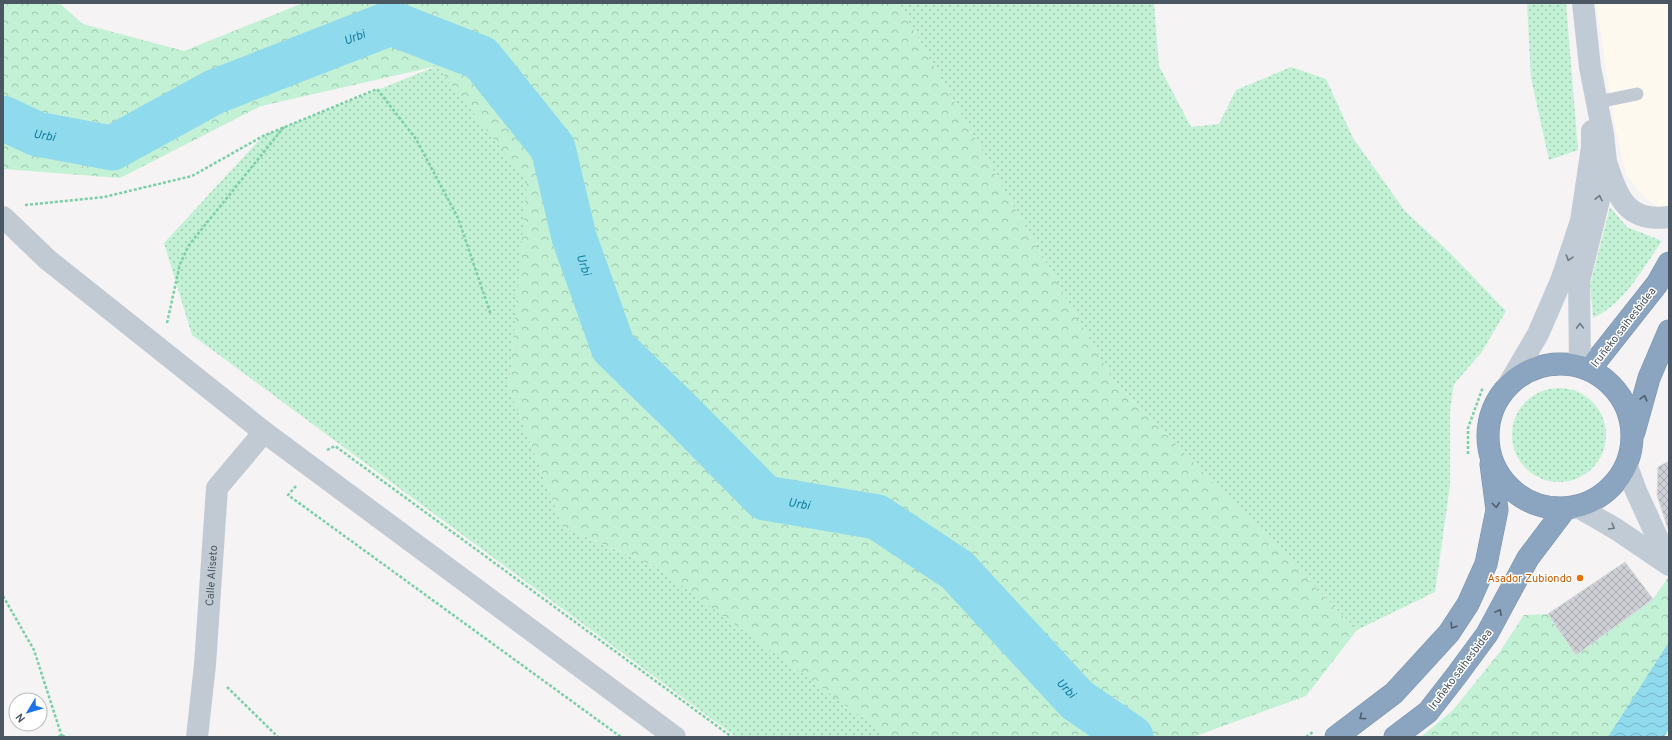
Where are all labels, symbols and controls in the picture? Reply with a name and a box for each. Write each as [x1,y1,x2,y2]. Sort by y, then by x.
water label: Urbi [342,26,369,50]
water label: Urbi [32,126,57,146]
one-way arrow [1594,195,1603,201]
water label: Urbi [572,252,594,279]
one-way arrow [1565,254,1573,261]
street label: Iruñeko saihesbidea [1588,285,1659,370]
one-way arrow [1576,323,1584,329]
one-way arrow [1639,395,1648,402]
water label: Urbi [787,495,812,515]
one-way arrow [1492,502,1501,508]
one-way arrow [1608,522,1615,529]
street label: Calle Aliseto [203,545,221,607]
place label: Asador Zubiondo [1487,572,1572,586]
marker: Asador Zubiondo [1575,573,1585,583]
one-way arrow [1495,609,1502,616]
one-way arrow [1451,622,1458,629]
street label: Iruñeko saihesbidea [1426,626,1496,713]
water label: Urbi [1052,675,1079,703]
north arrow [8,692,48,732]
text: N [13,710,29,725]
one-way arrow [1359,713,1366,720]

